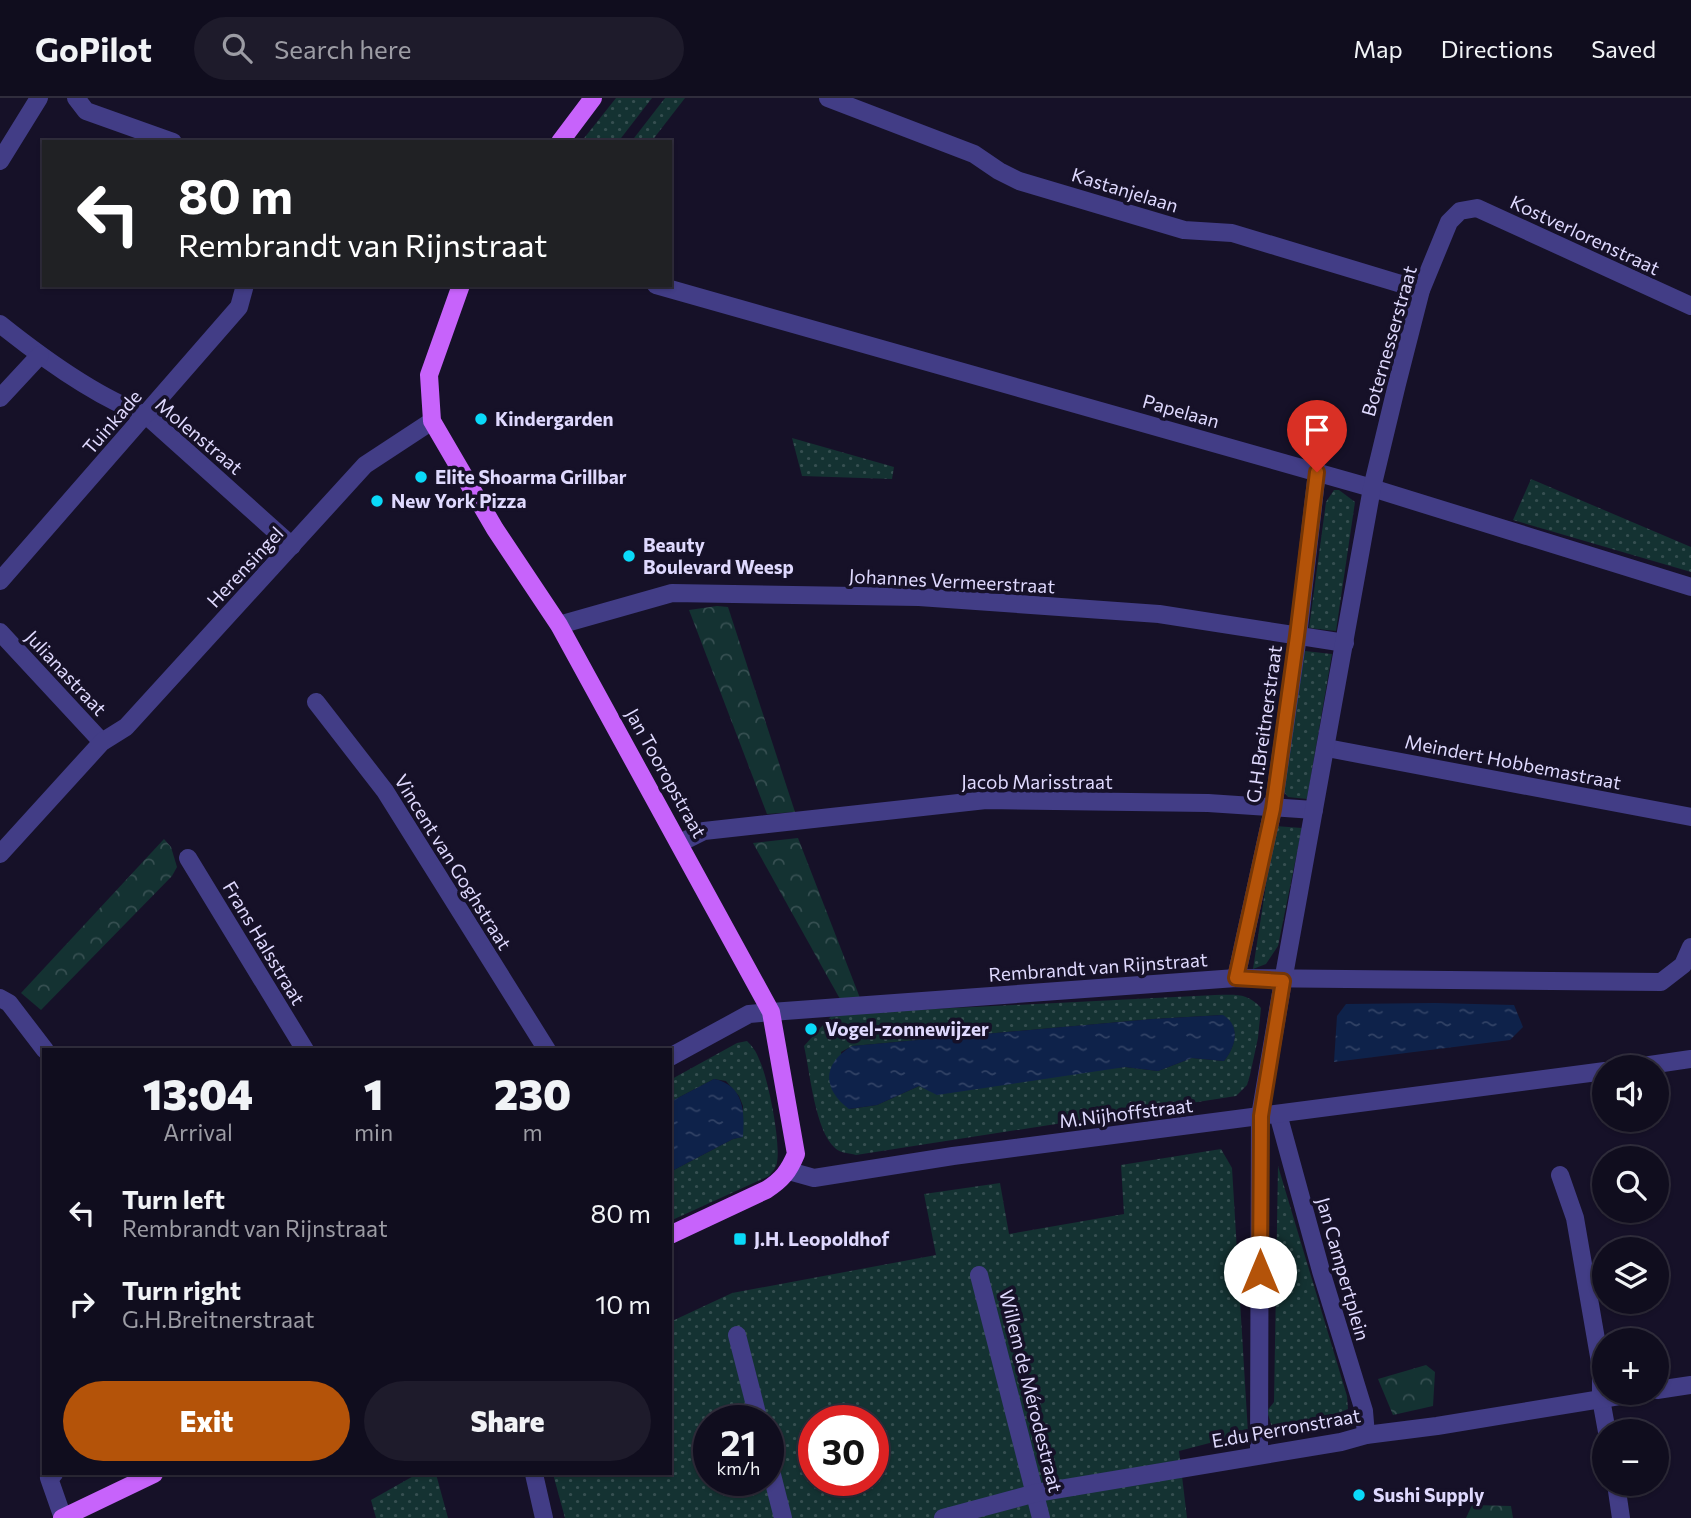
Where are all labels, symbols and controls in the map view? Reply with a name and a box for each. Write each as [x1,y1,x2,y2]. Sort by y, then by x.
search box [194,17,684,80]
text: GoPilot [35,28,152,69]
icon: search [218,29,256,67]
text: Search here [274,33,411,64]
text: Map [1353,34,1403,63]
text: Directions [1441,34,1553,63]
text: Saved [1591,34,1656,63]
street label: Kastanjelaan [1069,162,1181,217]
text: 80 m [178,164,293,224]
icon: left [63,168,154,259]
street label: Kostverlorenstraat [1507,190,1664,279]
text: Rembrandt van Rijnstraat [178,224,548,264]
street label: Boternesserstraat [1356,263,1421,419]
street label: Tuinkade [77,385,146,459]
street label: Papelaan [1140,389,1222,432]
street label: Molenstraat [151,393,248,479]
pin [1287,400,1347,472]
place label: Kindergarden [495,407,614,430]
marker: Kindergarden [473,411,489,427]
icon: arrive [1298,411,1336,449]
place label: Elite Shoarma Grillbar [435,465,627,488]
marker: Elite Shoarma Grillbar [413,469,429,485]
place label: New York Pizza [391,489,526,512]
marker: New York Pizza [369,493,385,509]
street label: Herensingel [202,522,288,612]
place label: Beauty Boulevard Weesp [643,533,794,578]
marker: Beauty Boulevard Weesp [621,548,637,564]
street label: Johannes Vermeerstraat [848,564,1056,597]
street label: Julianastraat [21,625,112,720]
street label: G.H.Breitnerstraat [1241,643,1286,804]
street label: Jan Tooropstraat [621,704,712,842]
street label: Meindert Hobbemastraat [1403,729,1623,794]
street label: Vincent van Goghstraat [390,770,517,954]
street label: Jacob Marisstraat [961,770,1113,793]
street label: Frans Halsstraat [218,877,310,1009]
street label: Rembrandt van Rijnstraat [988,947,1208,986]
place label: Vogel-zonnewijzer [825,1017,989,1040]
marker: Vogel-zonnewijzer [803,1021,819,1037]
map controls [1592,1055,1669,1496]
button: sound [1592,1055,1669,1132]
text: 13:04 [143,1067,253,1119]
text: 1 [364,1067,383,1119]
text: 230 [494,1067,571,1119]
street label: M.Nijhoffstraat [1058,1093,1194,1132]
text: Arrival [163,1118,233,1146]
text: min [354,1118,393,1146]
text: m [523,1118,543,1146]
button: search [1592,1146,1669,1223]
text: Turn left [122,1183,225,1214]
icon: left [63,1194,101,1232]
street label: Jan Campertplein [1312,1195,1375,1343]
text: 80 m [591,1197,651,1228]
text: Rembrandt van Rijnstraat [122,1214,388,1242]
place label: J.H. Leopoldhof [754,1227,890,1250]
marker: J.H. Leopoldhof [732,1231,748,1247]
position arrow [1223,1235,1297,1309]
button: layers [1592,1237,1669,1314]
text: Turn right [122,1274,241,1305]
icon: right [63,1285,101,1323]
street label: Willem de Mérodestraat [995,1287,1068,1495]
text: 10 m [595,1288,651,1319]
text: G.H.Breitnerstraat [122,1305,314,1333]
button: + [1592,1328,1669,1405]
button: Exit [63,1381,350,1461]
button: Share [364,1381,651,1461]
street label: E.du Perronstraat [1210,1403,1362,1452]
speed limit sign: 30 [798,1405,889,1496]
button: − [1592,1419,1669,1496]
text: 21 [721,1420,756,1463]
text: km/h [717,1457,760,1479]
place label: Sushi Supply [1373,1483,1485,1506]
marker: Sushi Supply [1351,1487,1367,1503]

